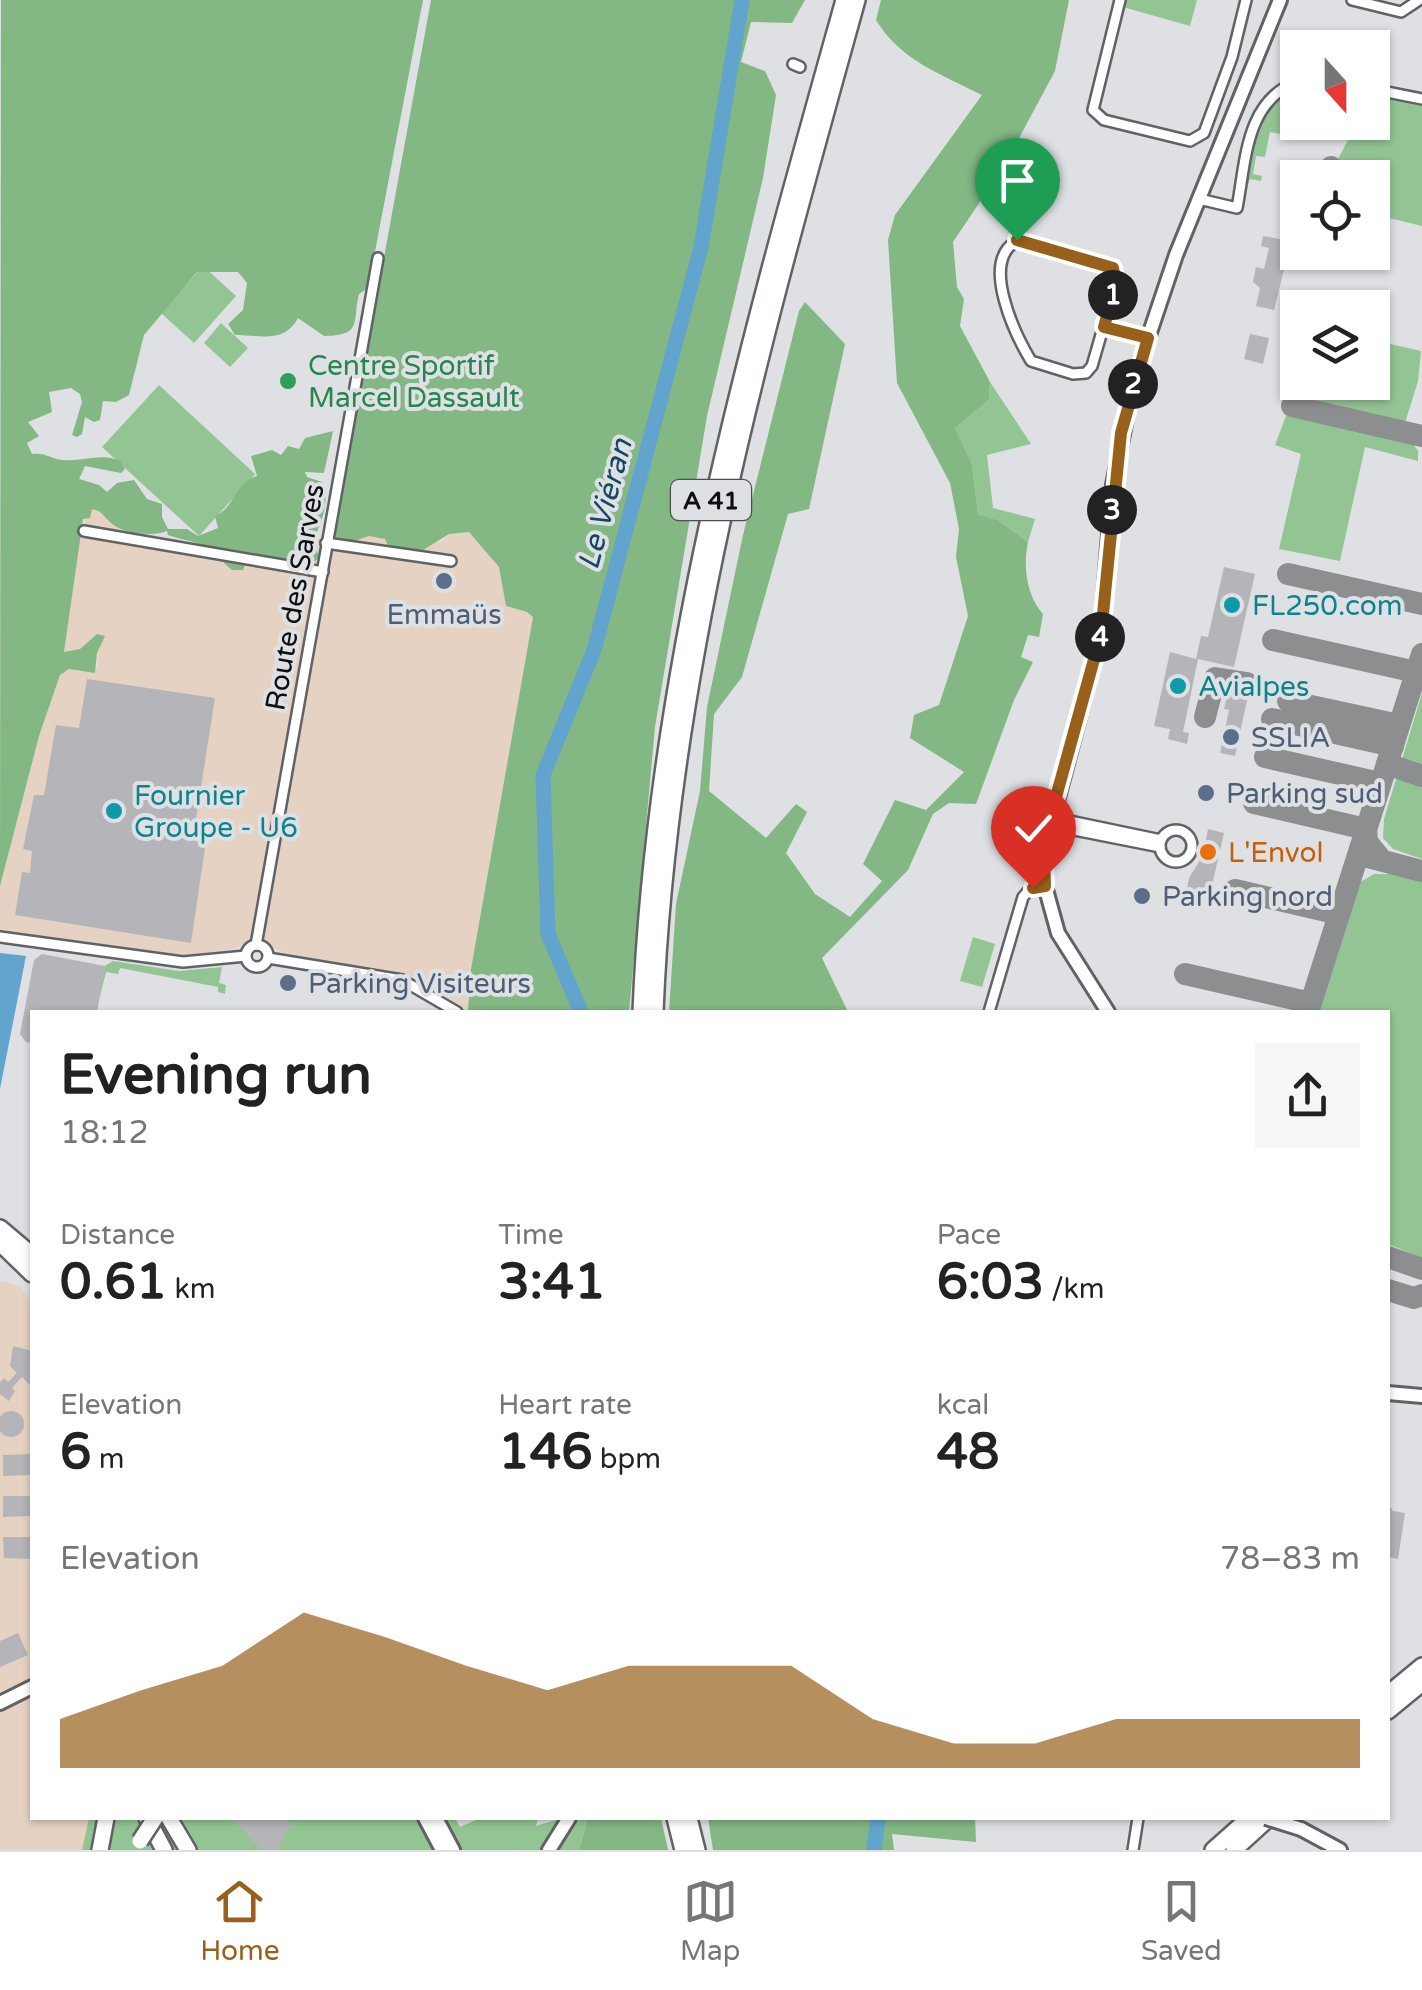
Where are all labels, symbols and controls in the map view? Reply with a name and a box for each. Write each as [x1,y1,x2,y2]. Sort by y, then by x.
north arrow [1280,30,1390,140]
map controls [1280,30,1390,400]
pin [975,138,1060,241]
icon: arrive [990,153,1045,208]
button: locate [1280,160,1390,270]
pin: 1 [1088,270,1138,320]
text: 1 [1104,278,1122,312]
button: layers [1280,290,1390,400]
place label: Centre Sportif Marcel Dassault [308,349,520,415]
pin: 2 [1108,359,1158,409]
text: 2 [1124,367,1142,401]
marker: Centre Sportif Marcel Dassault [277,370,299,392]
water label: Le Viéran [570,434,641,573]
road number: A 41 [671,480,751,520]
street label: Route des Sarves [258,481,332,713]
pin: 3 [1087,485,1137,535]
text: 3 [1103,493,1121,527]
marker: Emmaüs [433,570,455,592]
place label: FL250.com [1252,589,1402,623]
marker: FL250.com [1221,594,1243,616]
place label: Emmaüs [386,598,502,632]
pin: 4 [1075,612,1125,662]
text: 4 [1091,620,1109,654]
place label: Avialpes [1198,670,1309,704]
marker: Avialpes [1167,675,1189,697]
place label: SSLIA [1251,721,1331,755]
marker: SSLIA [1220,726,1242,748]
place label: Parking sud [1226,777,1383,811]
place label: Fournier Groupe - U6 [134,779,298,845]
marker: Parking sud [1195,782,1217,804]
pin [991,786,1076,889]
marker: Fournier Groupe - U6 [103,800,125,822]
icon: check [1006,801,1061,856]
place label: L'Envol [1228,836,1323,870]
marker: L'Envol [1197,841,1219,863]
place label: Parking nord [1162,880,1333,914]
marker: Parking nord [1131,885,1153,907]
place label: Parking Visiteurs [308,967,531,1001]
marker: Parking Visiteurs [277,972,299,994]
text: Evening run [60,1043,372,1109]
button: share [1255,1043,1360,1148]
text: 18:12 [60,1114,149,1152]
text: Distance [60,1218,175,1252]
text: Time [498,1218,564,1252]
text: Pace [937,1218,1001,1252]
text: 0.61 [60,1252,167,1312]
text: 3:41 [498,1252,606,1312]
text: 6:03 [937,1252,1044,1312]
text: km [167,1272,215,1306]
text: /km [1044,1272,1105,1306]
text: Elevation [60,1388,182,1422]
text: Heart rate [498,1388,632,1422]
text: kcal [937,1388,989,1422]
text: 6 [60,1422,91,1482]
text: 146 [498,1422,593,1482]
text: 48 [937,1422,999,1482]
text: m [91,1442,124,1476]
text: bpm [593,1442,661,1476]
text: Elevation [60,1540,200,1578]
text: 78–83 m [1220,1540,1360,1578]
tab: Home [200,1874,280,1968]
tab: Map [680,1874,740,1968]
tab: Saved [1141,1874,1222,1968]

